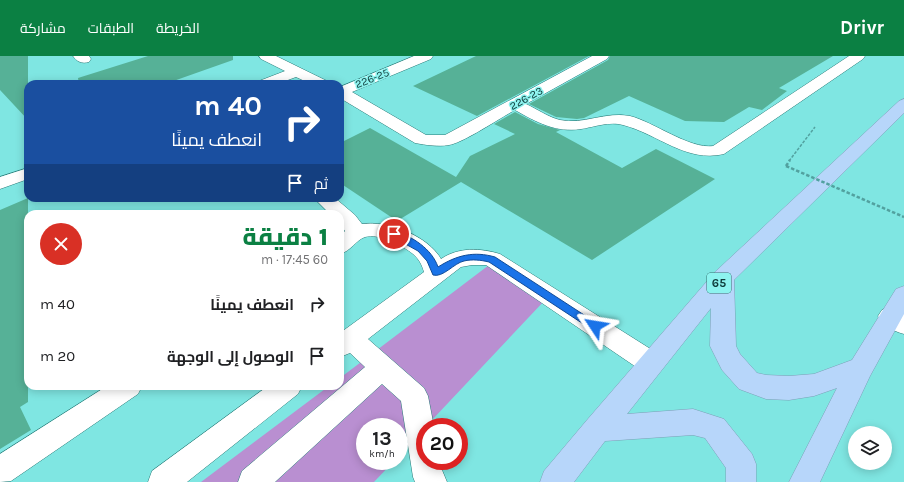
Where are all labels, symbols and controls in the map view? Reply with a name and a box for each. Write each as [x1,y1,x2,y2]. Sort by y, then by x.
text: Drivr [840,17,884,39]
text: مشاركة [20,20,66,37]
text: الطبقات [88,20,134,37]
text: الخريطة [156,20,200,37]
street label: 226-25 [353,66,391,91]
street label: 226-23 [507,84,545,113]
text: 40 m [194,89,262,122]
icon: right [276,96,328,148]
text: انعطف يمينًا [171,129,262,151]
icon: arrive [284,172,306,194]
text: ثم [314,175,328,193]
pin [377,217,411,251]
button: close [40,223,82,265]
text: 1 دقيقة [243,223,328,251]
icon: arrive [383,223,405,245]
text: 60 m · 17:45 [261,252,328,267]
road number: 65 [707,273,731,293]
icon: right [306,293,328,315]
text: 40 m [40,295,75,313]
text: انعطف يمينًا [210,296,294,314]
position arrow [574,305,616,347]
icon: arrive [306,345,328,367]
text: 20 m [40,347,75,365]
text: الوصول إلى الوجهة [167,348,294,366]
speed limit sign: 20 [416,418,468,470]
map controls [848,426,892,470]
button: layers [848,426,892,470]
text: 13 [372,427,392,450]
text: km/h [369,448,395,460]

